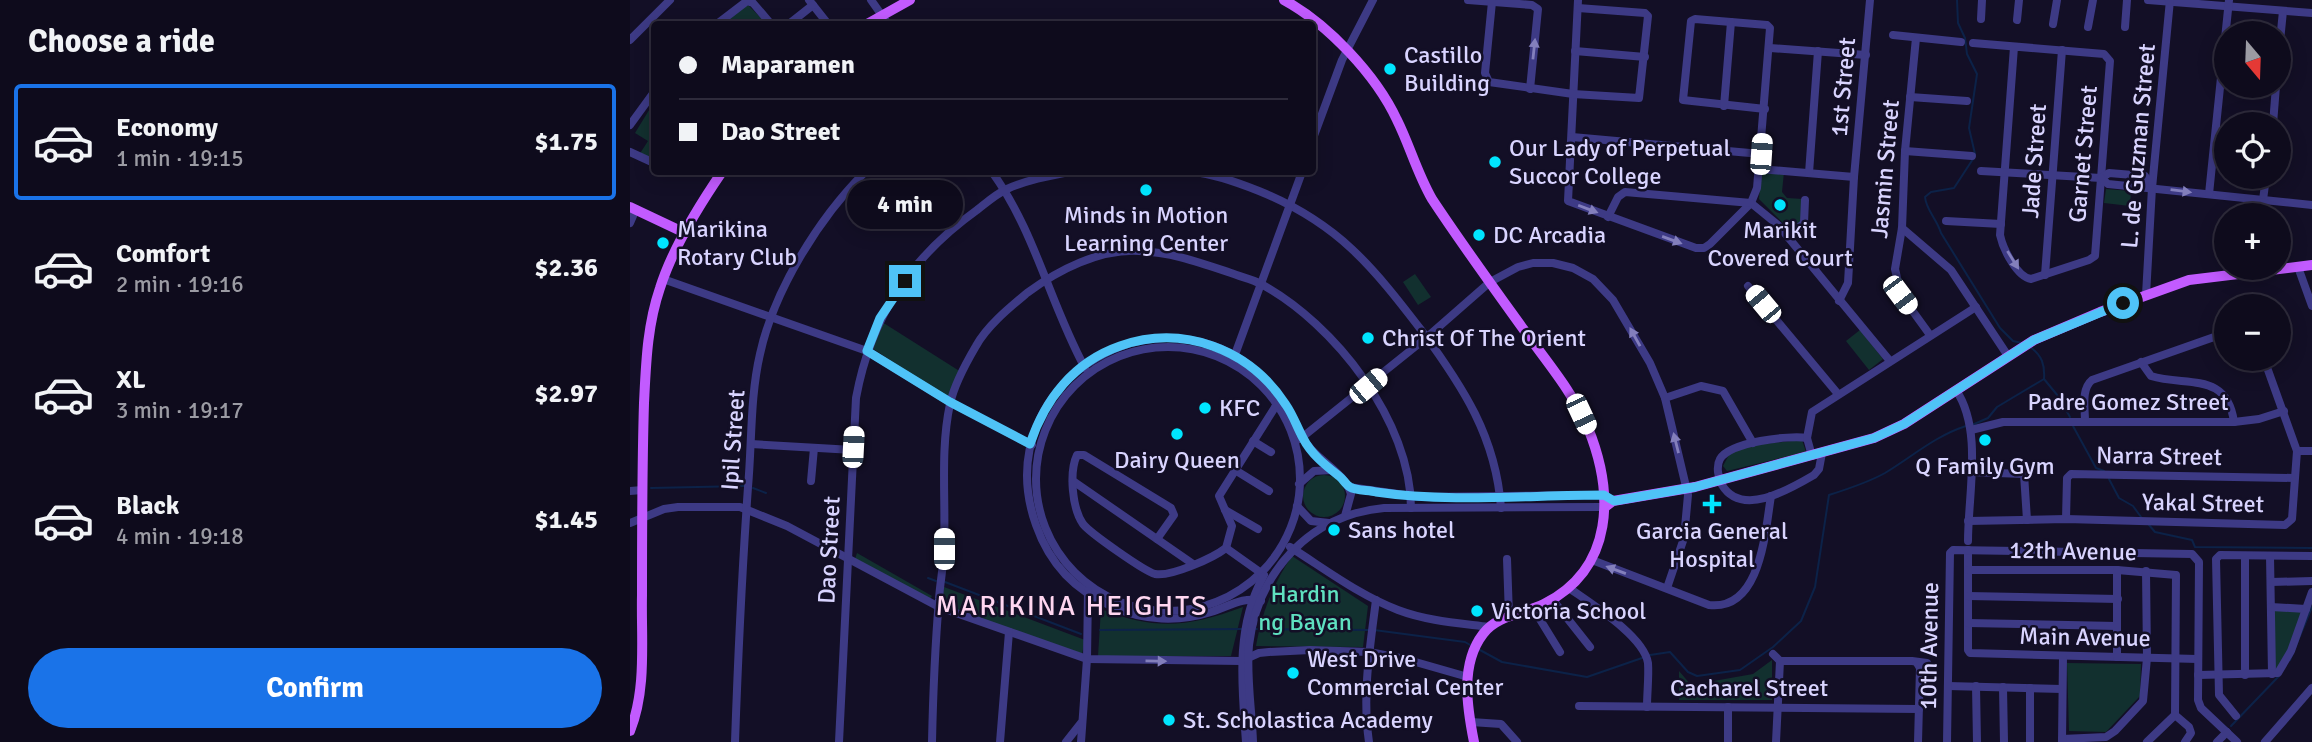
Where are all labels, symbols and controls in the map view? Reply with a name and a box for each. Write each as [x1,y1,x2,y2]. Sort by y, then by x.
north arrow [2214,21,2291,98]
map controls [2214,21,2291,371]
text: Choose a ride [28,22,215,61]
street label: 1st Street [1824,36,1862,138]
one-way arrow [1529,38,1540,60]
place label: Castillo Building [1404,40,1490,98]
street label: L. de Guzman Street [2114,42,2162,250]
text: Maparamen [721,49,855,81]
marker: Castillo Building [1382,61,1398,77]
street label: Garnet Street [2062,84,2104,224]
street label: Jasmin Street [1864,98,1906,240]
street label: Jade Street [2015,103,2053,219]
icon: car [32,111,95,174]
text: Economy [116,112,218,144]
button: locate [2214,112,2291,189]
text: Dao Street [721,116,840,148]
text: $1.75 [534,126,598,158]
car [1750,132,1773,176]
place label: Our Lady of Perpetual Succor College [1509,133,1731,191]
text: 1 min · 19:15 [116,144,244,173]
marker: Our Lady of Perpetual Succor College [1487,154,1503,170]
callout: 4 min [847,180,963,229]
marker: Minds in Motion Learning Center [1138,182,1154,198]
one-way arrow [2170,186,2192,197]
text: 4 min [877,190,933,219]
marker: Marikit Covered Court [1772,197,1788,213]
place label: Minds in Motion Learning Center [1064,200,1228,258]
one-way arrow [1578,203,1599,214]
button: + [2214,203,2291,280]
place label: Marikina Rotary Club [677,214,797,272]
place label: Marikit Covered Court [1707,215,1853,273]
place label: DC Arcadia [1493,220,1606,250]
marker: DC Arcadia [1471,227,1487,243]
marker: Marikina Rotary Club [655,235,671,251]
one-way arrow [1662,235,1683,246]
icon: car [32,237,95,300]
text: Comfort [116,238,210,270]
one-way arrow [2006,251,2019,270]
text: $2.36 [534,252,598,284]
route end [889,265,921,297]
text: 2 min · 19:16 [116,270,244,299]
car [1879,272,1922,318]
car [1742,281,1785,327]
route start [2107,287,2139,319]
button: − [2214,294,2291,371]
place label: Christ Of The Orient [1382,323,1586,353]
one-way arrow [1629,327,1641,346]
marker: Christ Of The Orient [1360,330,1376,346]
icon: car [32,363,95,426]
text: XL [116,364,146,396]
car [1346,364,1391,408]
text: $2.97 [534,378,598,410]
street label: Padre Gomez Street [2027,387,2229,417]
street label: Ipil Street [715,389,751,491]
car [1563,391,1600,437]
place label: KFC [1219,393,1260,423]
text: 3 min · 19:17 [116,396,244,425]
marker: KFC [1197,400,1213,416]
car [842,425,865,469]
marker: Dairy Queen [1169,426,1185,442]
one-way arrow [1670,432,1681,454]
marker: Q Family Gym [1977,432,1993,448]
street label: Narra Street [2096,440,2222,472]
place label: Dairy Queen [1114,445,1240,475]
place label: Q Family Gym [1915,451,2055,481]
street label: Yakal Street [2142,487,2264,519]
icon: car [32,489,95,552]
text: Black [116,490,179,522]
marker: Garcia General Hospital [1702,494,1722,514]
street label: Dao Street [811,495,847,605]
text: $1.45 [534,504,598,536]
place label: Sans hotel [1348,515,1455,545]
place label: Garcia General Hospital [1636,516,1788,574]
text: 4 min · 19:18 [116,522,244,551]
marker: Sans hotel [1326,522,1342,538]
car [934,528,955,570]
street label: 12th Avenue [2009,535,2137,567]
one-way arrow [1606,564,1627,575]
park label: Hardin ng Bayan [1258,579,1352,637]
street label: 10th Avenue [1913,582,1945,710]
district label: MARIKINA HEIGHTS [935,589,1209,623]
place label: Victoria School [1491,596,1646,626]
marker: Victoria School [1469,603,1485,619]
street label: Main Avenue [2019,621,2151,653]
place label: West Drive Commercial Center [1307,644,1504,702]
button: Confirm [28,648,602,728]
one-way arrow [1145,655,1167,667]
marker: West Drive Commercial Center [1285,665,1301,681]
street label: Cacharel Street [1670,673,1828,703]
place label: St. Scholastica Academy [1183,705,1433,735]
marker: St. Scholastica Academy [1161,712,1177,728]

